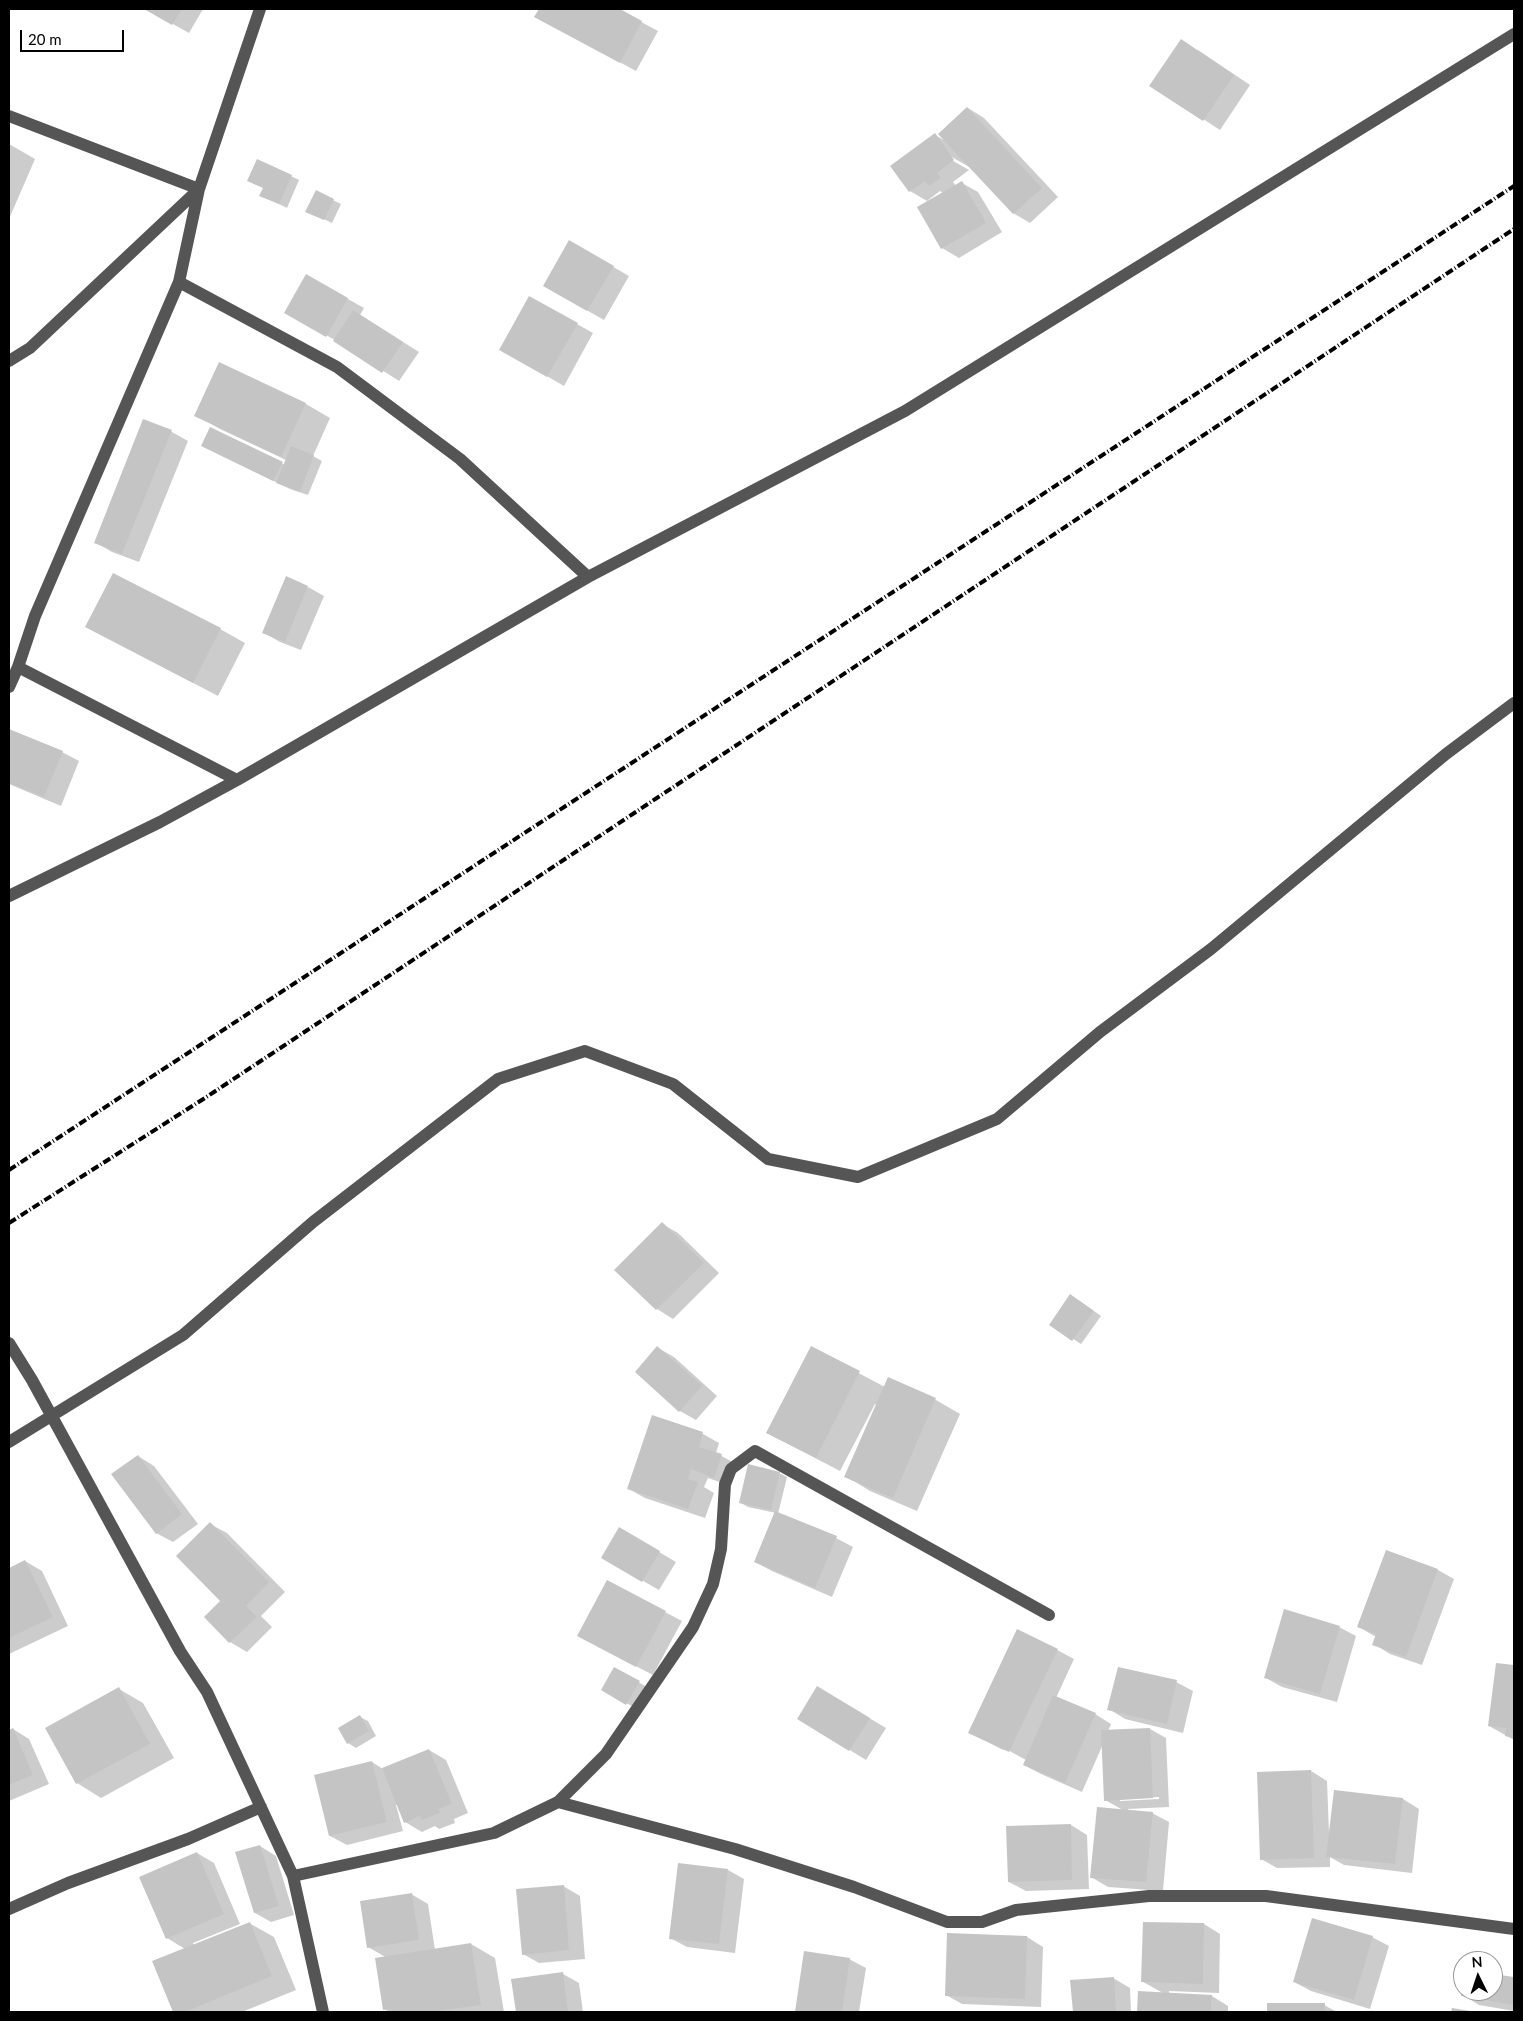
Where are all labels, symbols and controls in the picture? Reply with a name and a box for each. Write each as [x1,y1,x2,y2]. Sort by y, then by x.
scale bar [22,20,126,52]
text: 20 m [28,30,62,48]
north arrow [1453,1951,1503,2001]
text: N [1471,1953,1483,1970]

